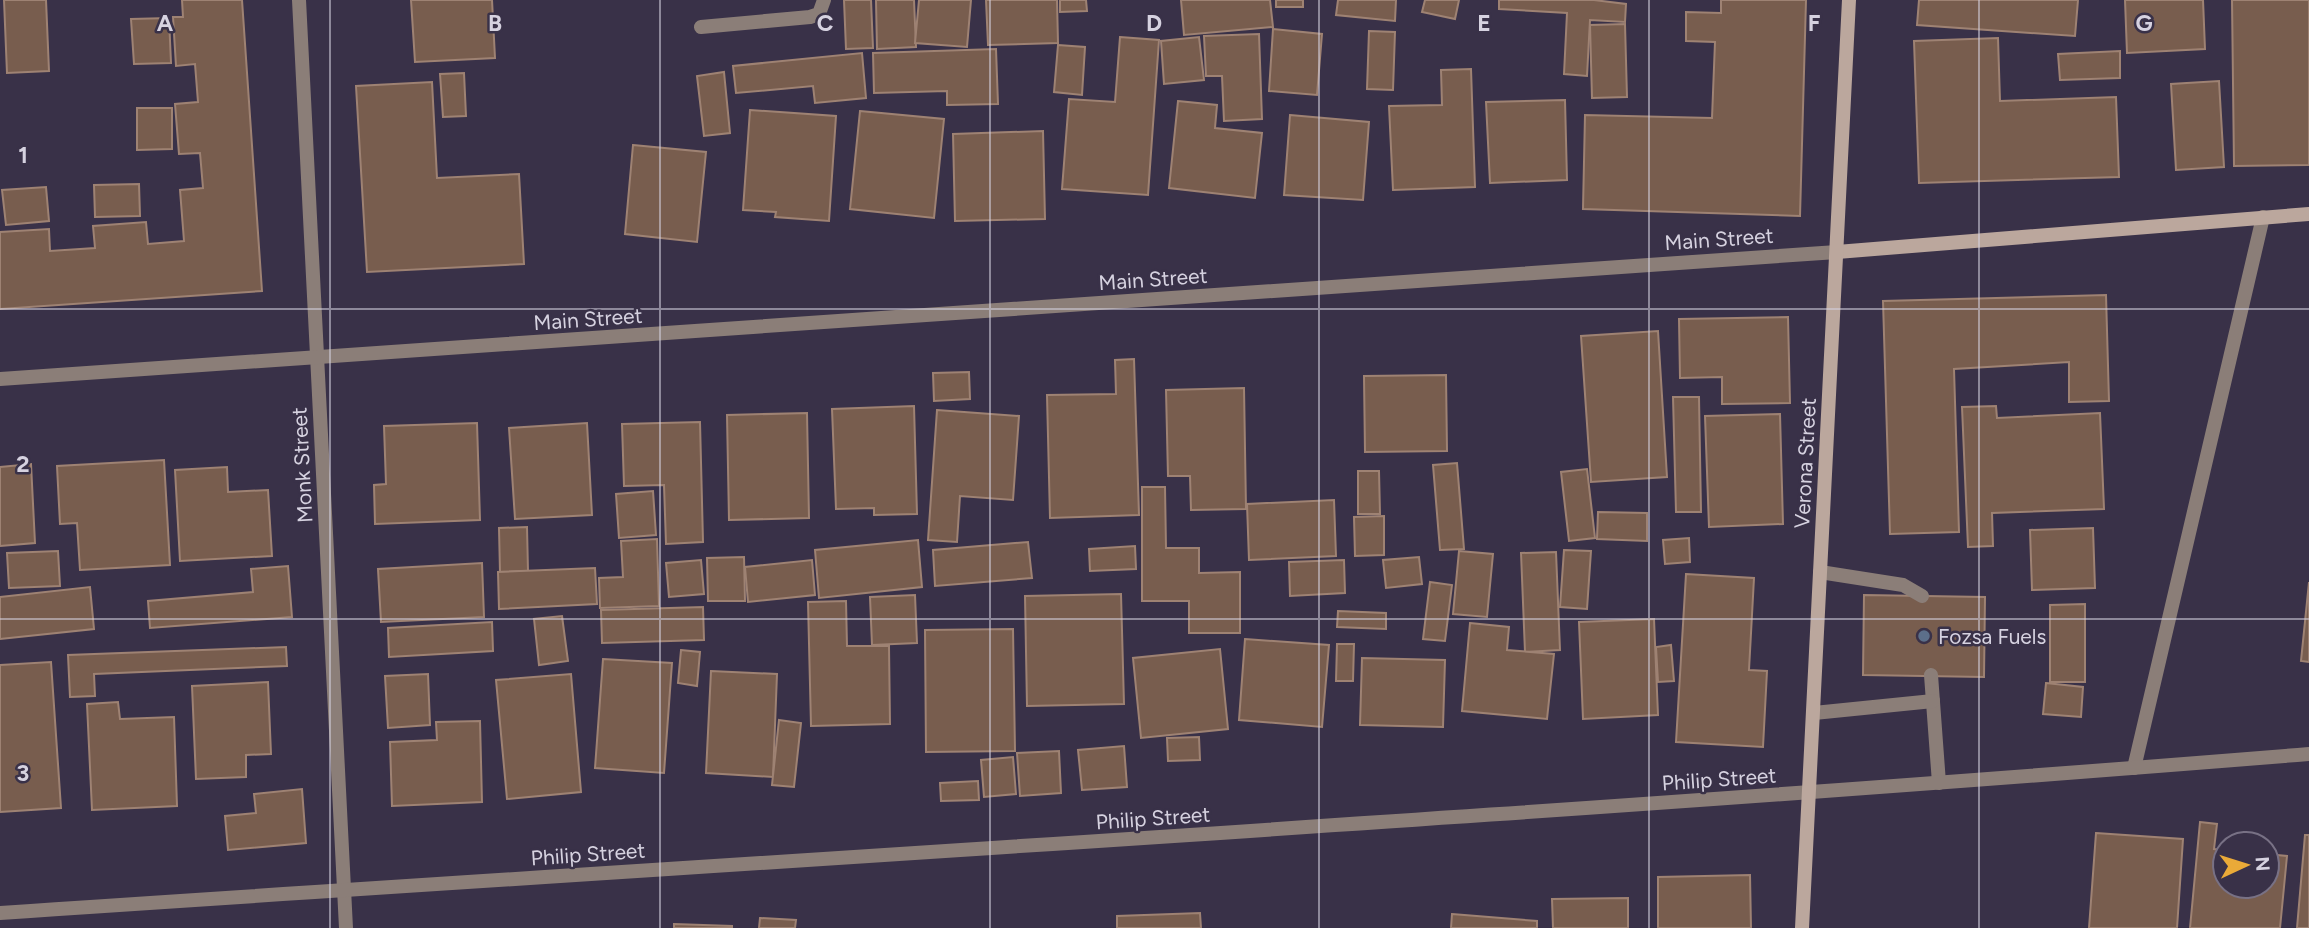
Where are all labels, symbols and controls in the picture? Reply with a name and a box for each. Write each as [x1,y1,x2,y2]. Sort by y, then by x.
text: A [157,9,174,37]
text: B [488,9,502,37]
text: C [817,9,834,37]
text: D [1146,9,1162,37]
text: E [1477,9,1491,37]
text: F [1808,9,1821,37]
text: G [2135,9,2153,37]
text: 1 [18,141,28,169]
street label: Main Street [1664,223,1774,255]
street label: Main Street [1098,263,1208,295]
street label: Main Street [533,303,643,335]
street label: Verona Street [1789,397,1821,529]
street label: Monk Street [286,406,318,523]
text: 2 [16,450,30,478]
place label: Fozsa Fuels [1938,624,2046,649]
marker: Fozsa Fuels [1916,628,1932,644]
text: 3 [17,759,29,787]
street label: Philip Street [1661,763,1777,795]
street label: Philip Street [1095,802,1211,834]
north arrow [2211,830,2281,900]
street label: Philip Street [530,838,646,870]
text: N [2250,856,2274,872]

